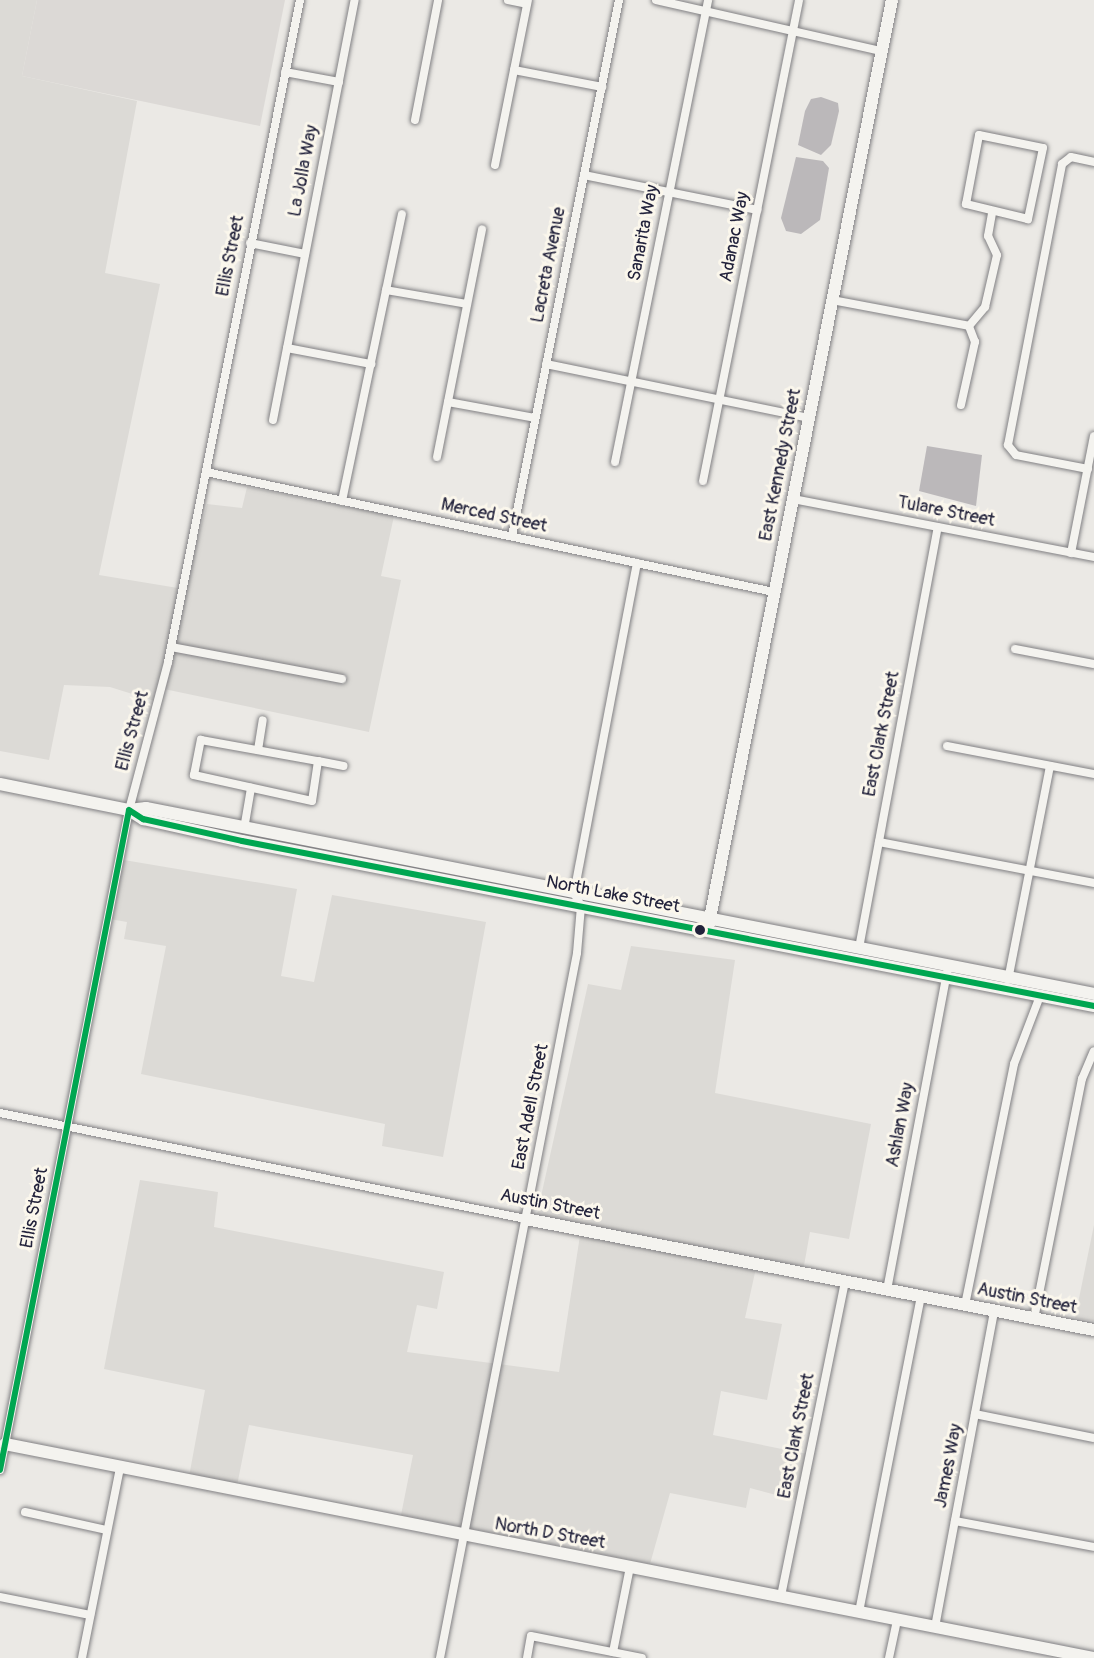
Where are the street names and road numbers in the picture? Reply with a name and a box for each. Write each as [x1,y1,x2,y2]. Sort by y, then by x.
street label: La Jolla Way [285,123,323,219]
street label: Sanarita Way [624,183,664,283]
street label: Adanac Way [716,190,754,284]
street label: Lacreta Avenue [527,205,571,325]
street label: Ellis Street [213,214,249,298]
street label: East Kennedy Street [756,387,806,543]
street label: Tulare Street [895,492,997,532]
street label: Merced Street [439,494,549,538]
street label: East Clark Street [859,669,905,799]
street label: Ellis Street [112,689,154,773]
street label: North Lake Street [544,871,682,919]
street label: East Adell Street [508,1042,554,1172]
street label: Ashlan Way [882,1081,920,1169]
street label: Ellis Street [17,1166,53,1250]
street label: Austin Street [498,1185,602,1225]
street label: Austin Street [975,1279,1079,1319]
street label: East Clark Street [774,1371,820,1501]
street label: James Way [930,1422,968,1510]
street label: North D Street [493,1514,607,1554]

